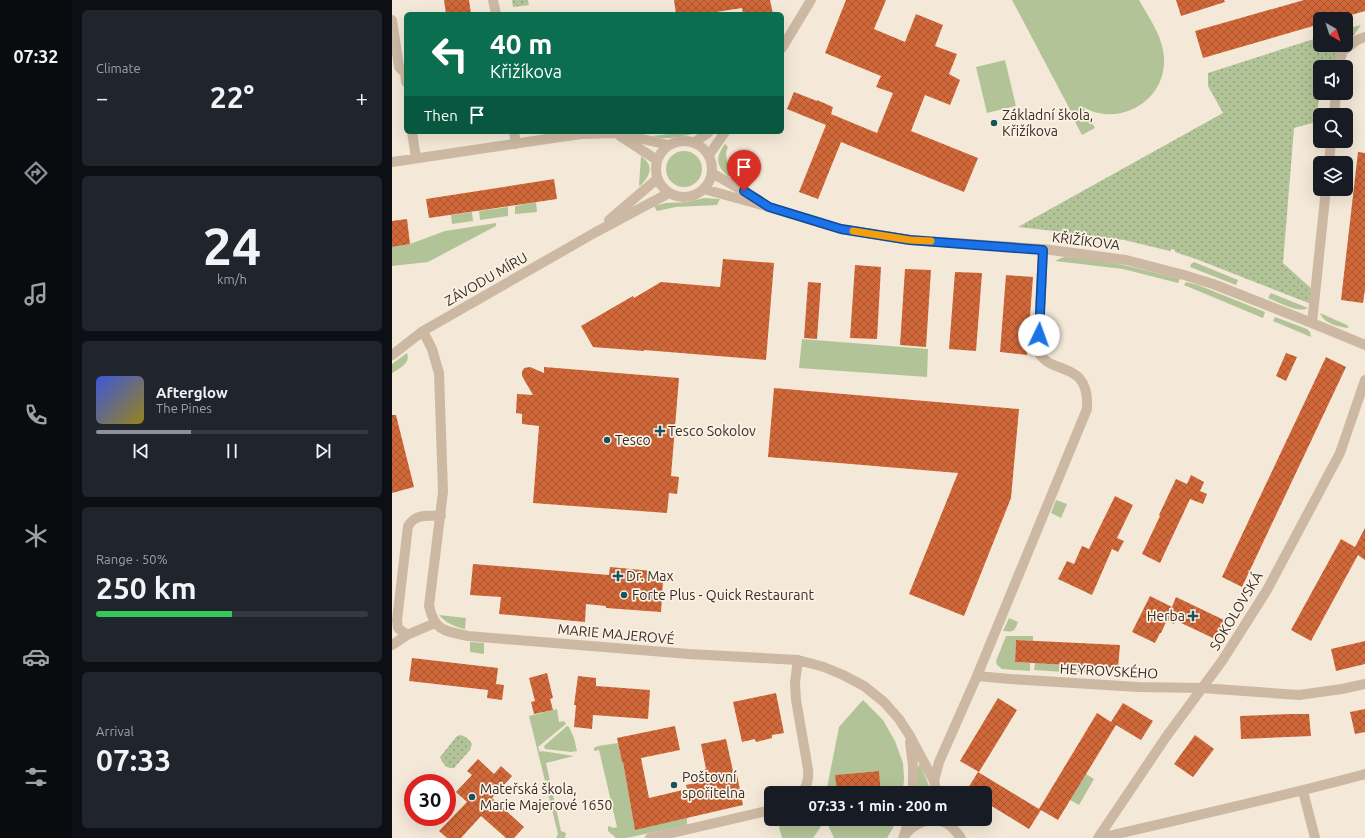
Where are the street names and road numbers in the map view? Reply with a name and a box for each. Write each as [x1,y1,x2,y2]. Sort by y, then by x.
street label: KŘIŽÍKOVA [1051,228,1121,253]
street label: ZÁVODU MÍRU [441,248,530,309]
street label: SOKOLOVSKÁ [1205,568,1266,653]
street label: MARIE MAJEROVÉ [557,620,675,647]
street label: HEYROVSKÉHO [1059,659,1159,682]

